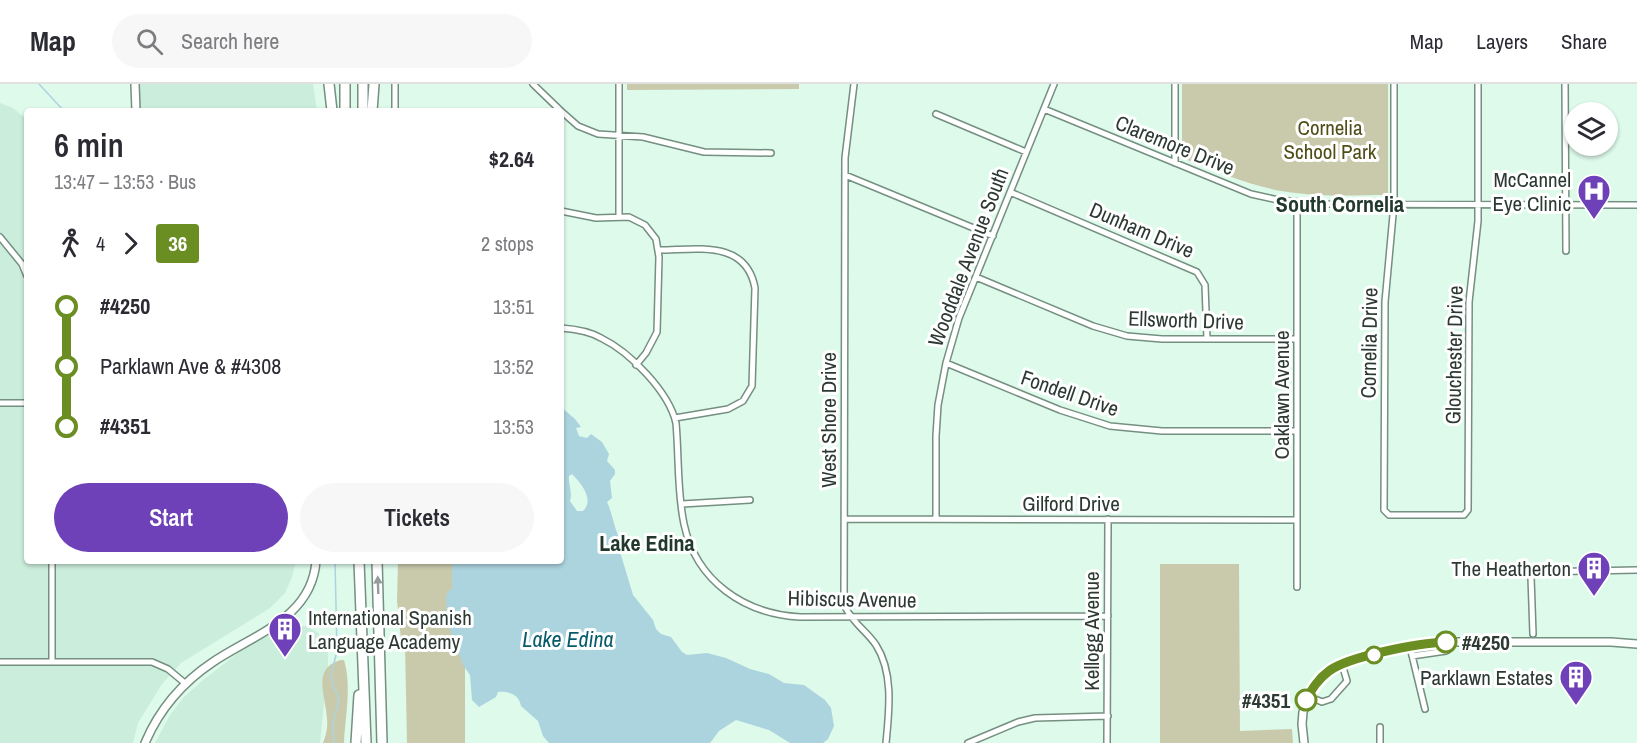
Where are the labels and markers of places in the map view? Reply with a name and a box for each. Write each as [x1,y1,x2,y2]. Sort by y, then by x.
place label: McCannel Eye Clinic [1493,165,1571,218]
hospital icon: McCannel Eye Clinic [1576,173,1612,220]
building icon: The Heatherton [1576,550,1612,597]
place label: The Heatherton [1451,554,1571,583]
place label: International Spanish Language Academy [308,603,472,656]
building icon: International Spanish Language Academy [267,611,303,658]
place label: #4250 [1462,628,1510,657]
marker: #4250 [1435,631,1457,653]
unlabelled marker [1365,646,1383,664]
building icon: Parklawn Estates [1558,659,1594,706]
place label: Parklawn Estates [1420,663,1553,692]
place label: #4351 [1242,686,1290,715]
marker: #4351 [1295,689,1317,711]

